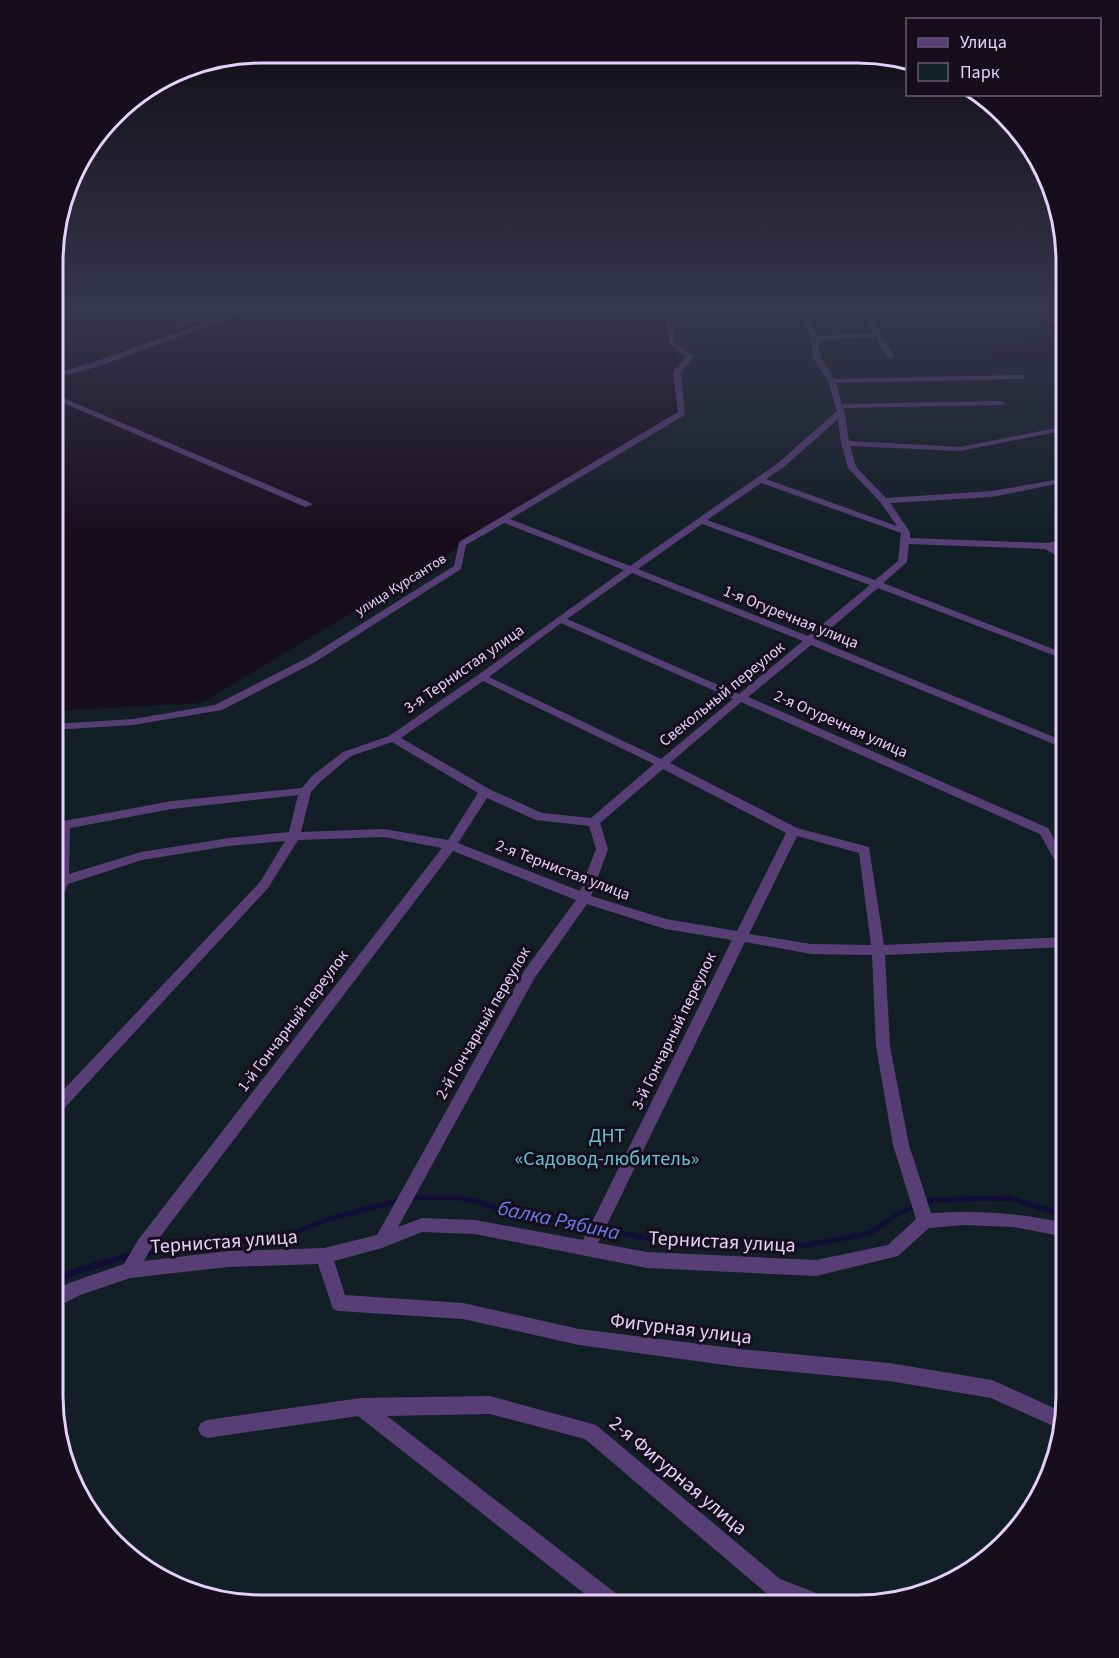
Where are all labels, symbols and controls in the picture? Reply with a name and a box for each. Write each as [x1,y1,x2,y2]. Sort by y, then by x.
legend [906,18,1101,96]
text: Улица [960,30,1007,55]
text: Парк [960,60,1000,85]
street label: улица Курсантов [352,549,450,621]
street label: 1-я Огуречная улица [720,580,862,654]
street label: 3-я Тернистая улица [399,619,529,719]
street label: Свекольный переулок [654,636,790,752]
street label: 2-я Огуречная улица [771,685,911,763]
street label: 2-я Тернистая улица [493,834,633,906]
street label: 2-й Гончарный переулок [430,943,536,1103]
street label: 1-й Гончарный переулок [232,945,354,1096]
street label: 3-й Гончарный переулок [626,949,722,1113]
park label: ДНТ «Садовод-любитель» [515,1122,699,1173]
water label: балка Рябина [495,1192,623,1248]
street label: Тернистая улица [149,1223,299,1261]
street label: Тернистая улица [648,1224,796,1260]
street label: Фигурная улица [609,1306,753,1352]
street label: 2-я Фигурная улица [603,1410,753,1542]

